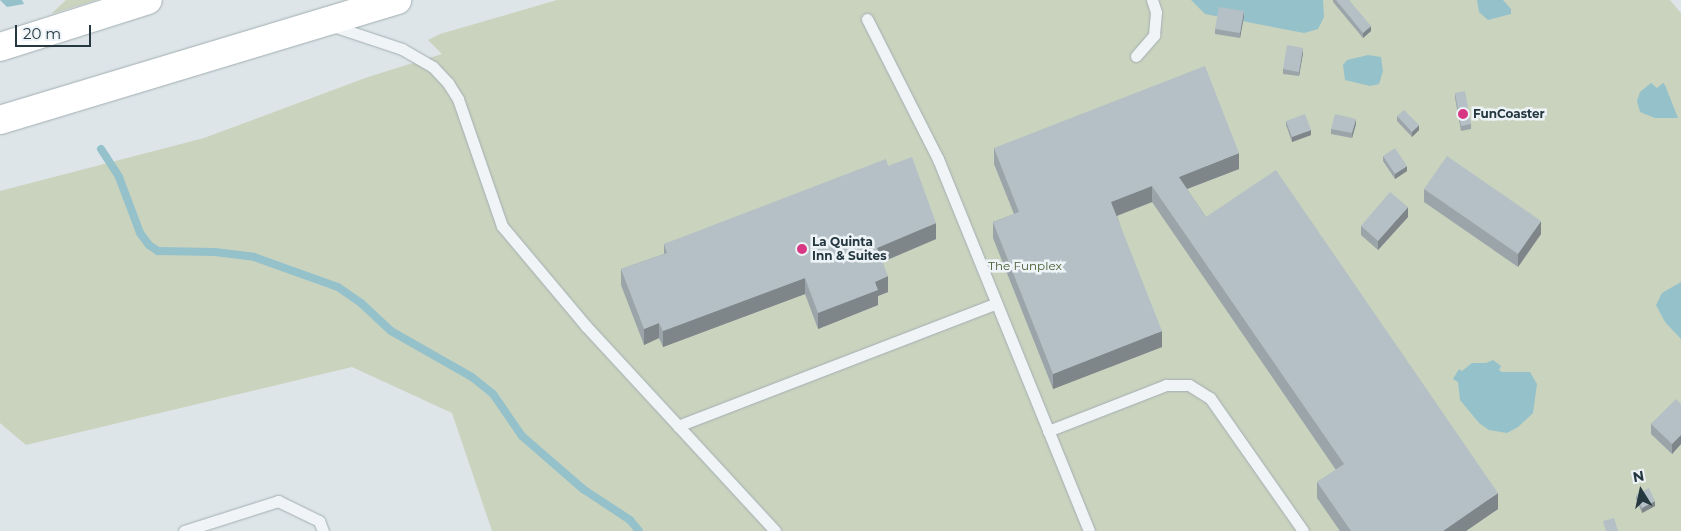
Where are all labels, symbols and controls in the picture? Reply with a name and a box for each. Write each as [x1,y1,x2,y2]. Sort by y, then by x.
scale bar [18,15,94,47]
text: 20 m [23,24,61,43]
place label: FunCoaster [1473,107,1545,121]
marker: FunCoaster [1457,108,1469,120]
place label: La Quinta Inn & Suites [812,235,887,263]
marker: La Quinta Inn & Suites [796,243,808,255]
park label: The Funplex [988,259,1062,273]
north arrow [1616,466,1666,516]
text: N [1631,466,1646,486]

